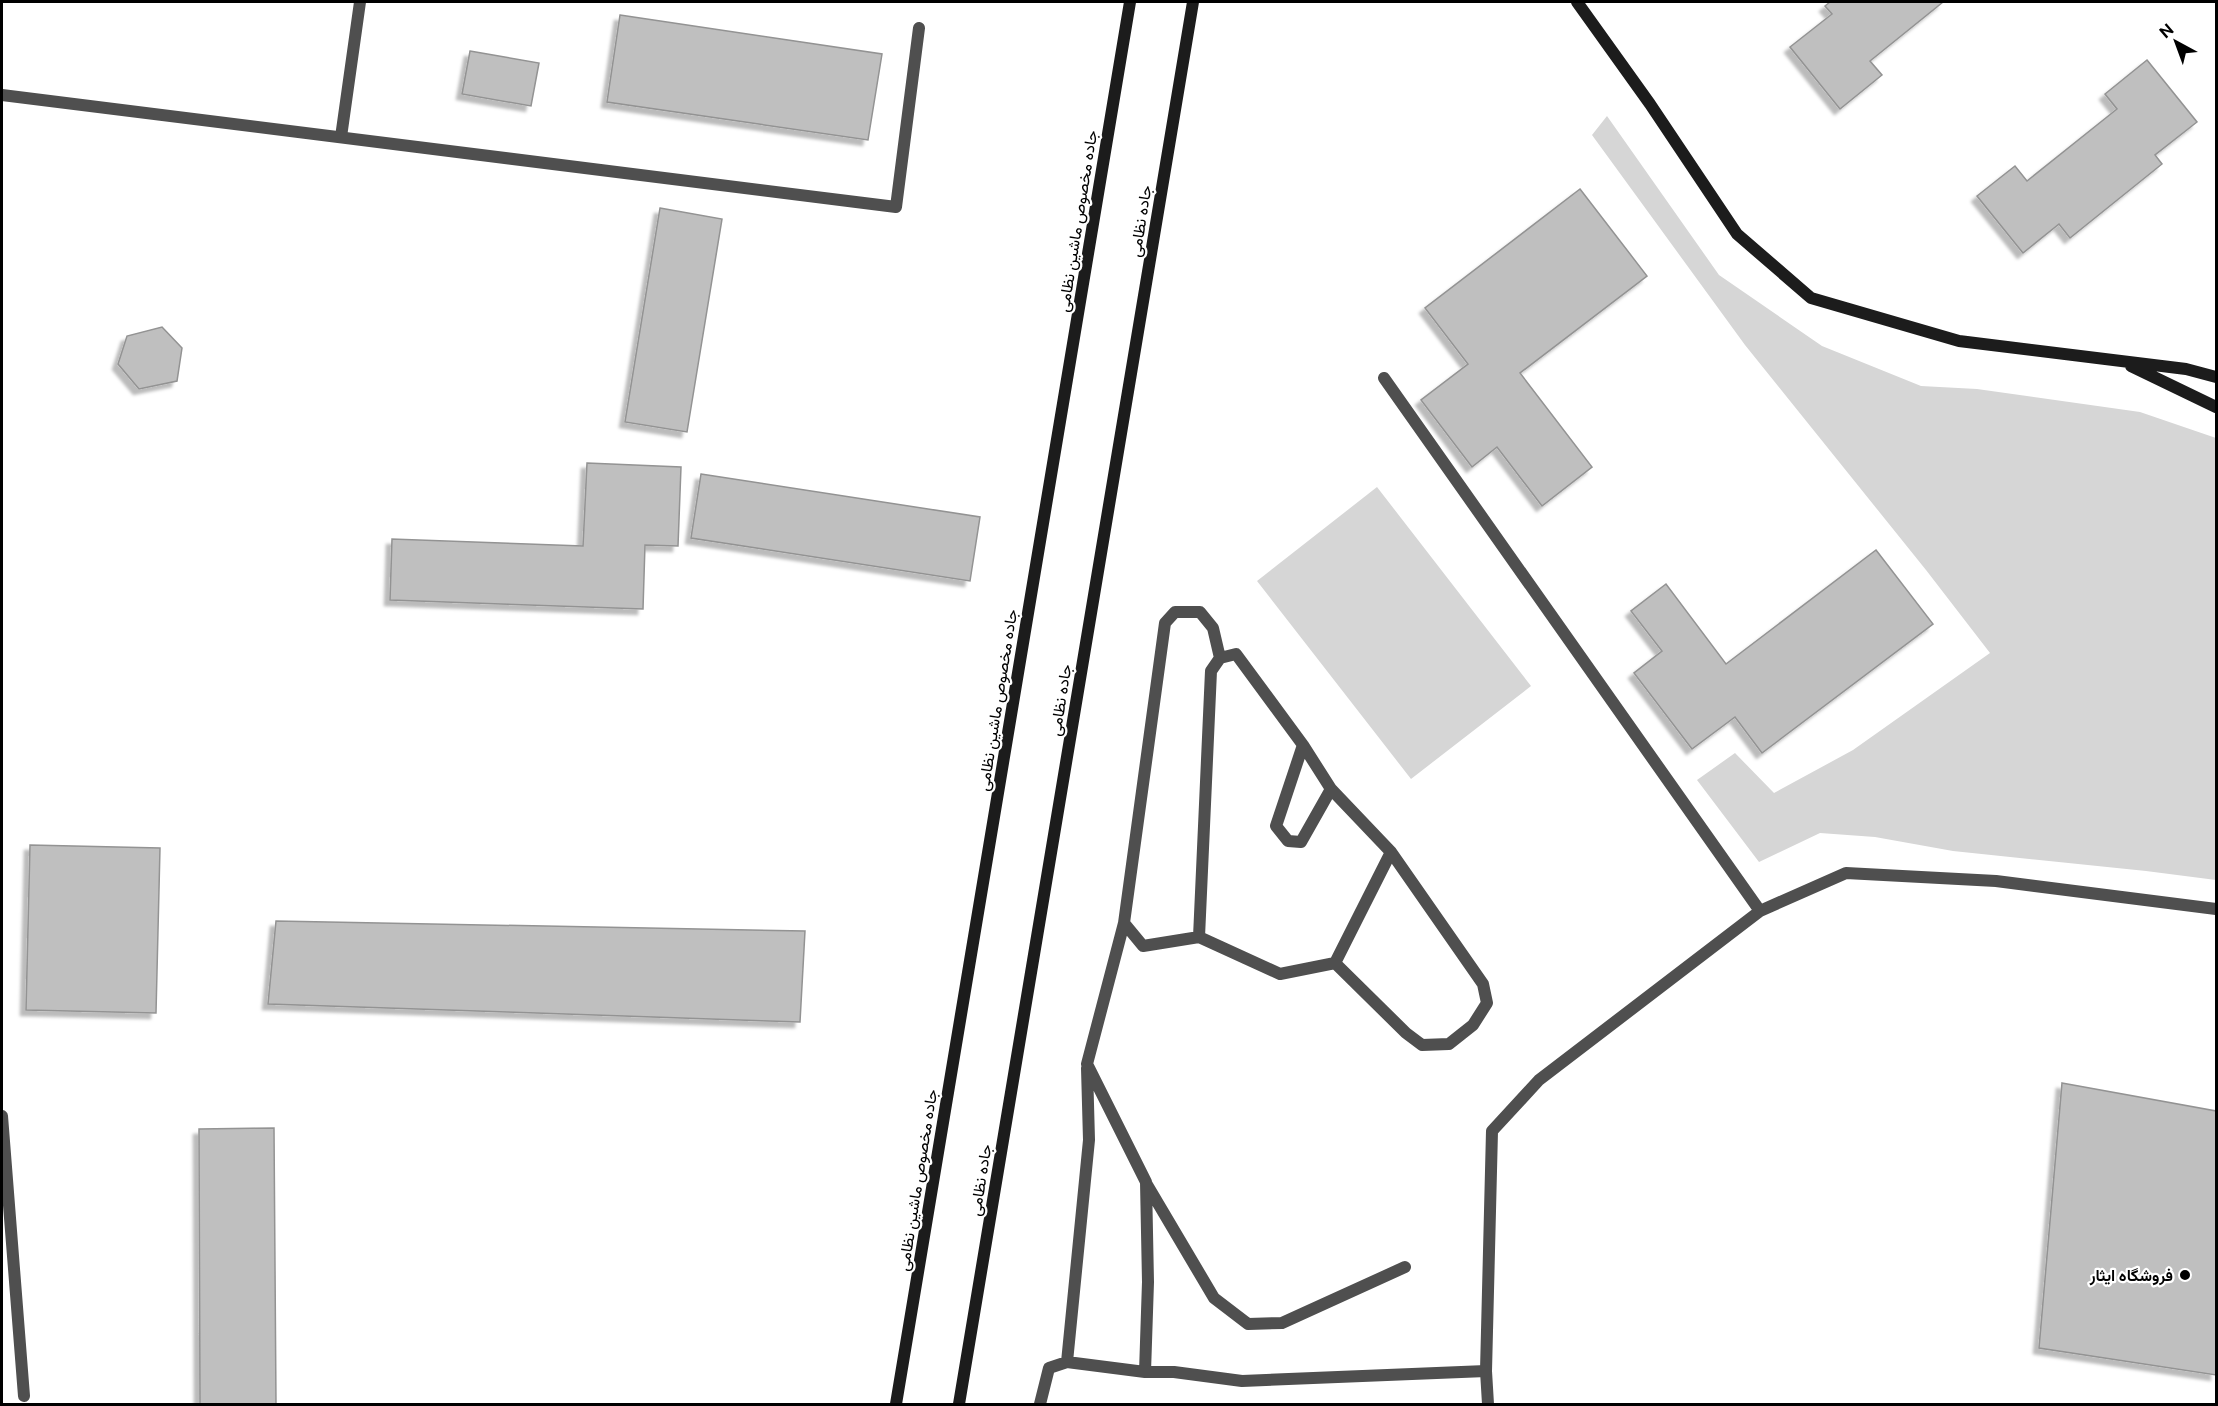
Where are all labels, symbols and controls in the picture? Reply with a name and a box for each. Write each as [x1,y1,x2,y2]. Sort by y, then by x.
north arrow [2146,12,2206,72]
text: N [2156,20,2177,42]
street label: جاده مخصوص ماشین نظامی [1054,128,1102,314]
street label: جاده نظامی [1125,183,1157,259]
street label: جاده مخصوص ماشین نظامی [974,607,1022,793]
street label: جاده نظامی [1045,662,1077,738]
street label: جاده مخصوص ماشین نظامی [894,1087,942,1273]
street label: جاده نظامی [965,1142,997,1218]
place label: فروشگاه ایثار [2089,1266,2173,1286]
marker: فروشگاه ایثار [2178,1268,2192,1282]

